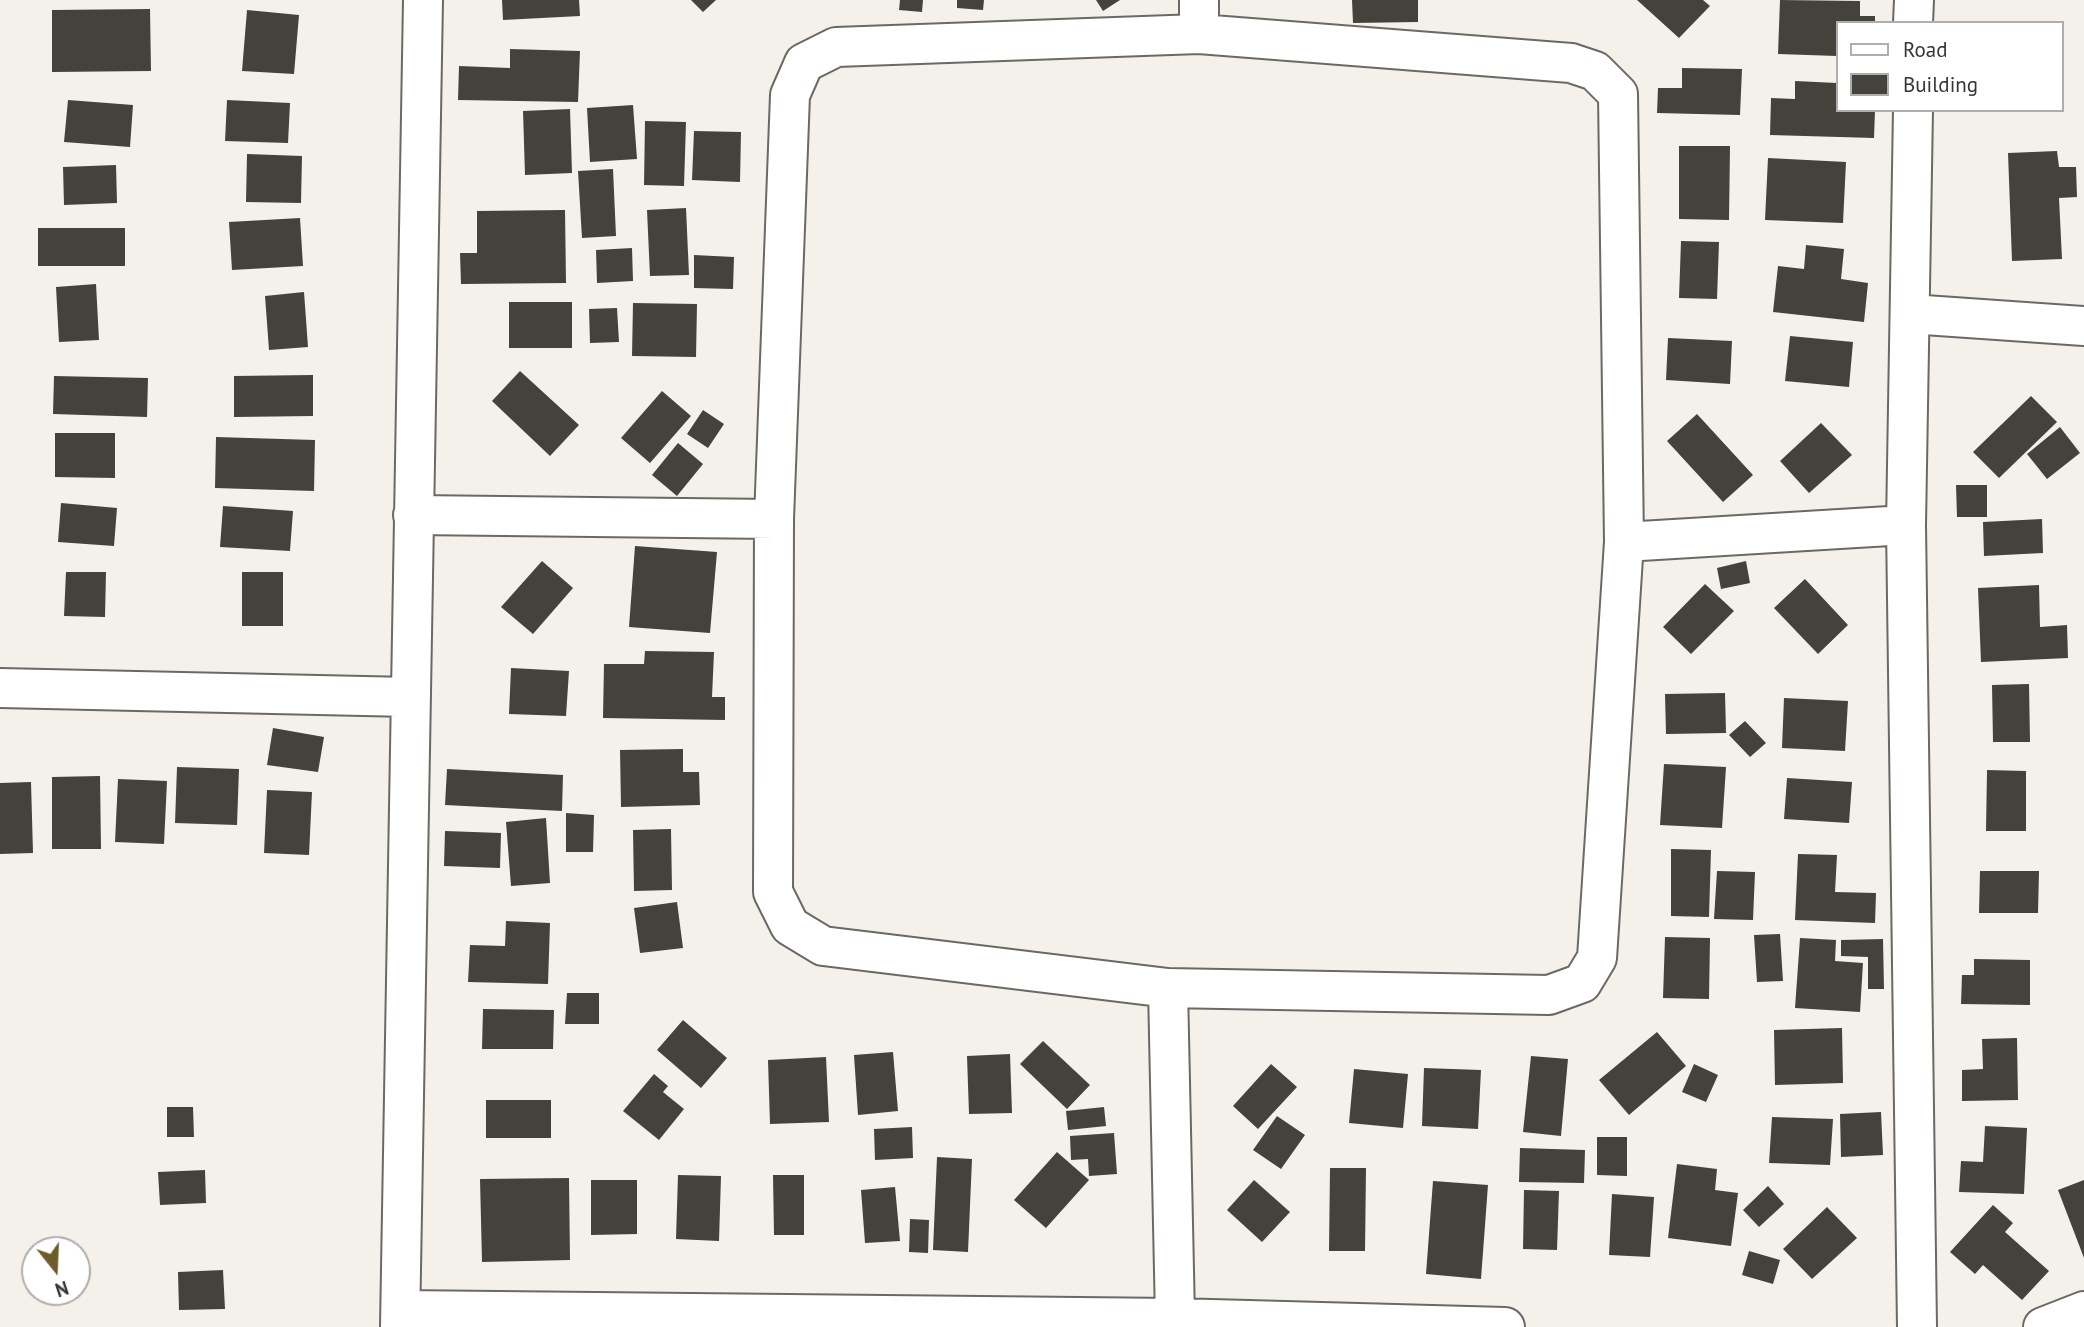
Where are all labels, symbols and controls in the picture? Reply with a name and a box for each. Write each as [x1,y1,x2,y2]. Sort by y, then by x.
legend [1836,21,2063,112]
text: Road [1903,36,1947,63]
text: Building [1903,71,1978,98]
north arrow [21,1236,91,1306]
text: N [52,1276,72,1302]

